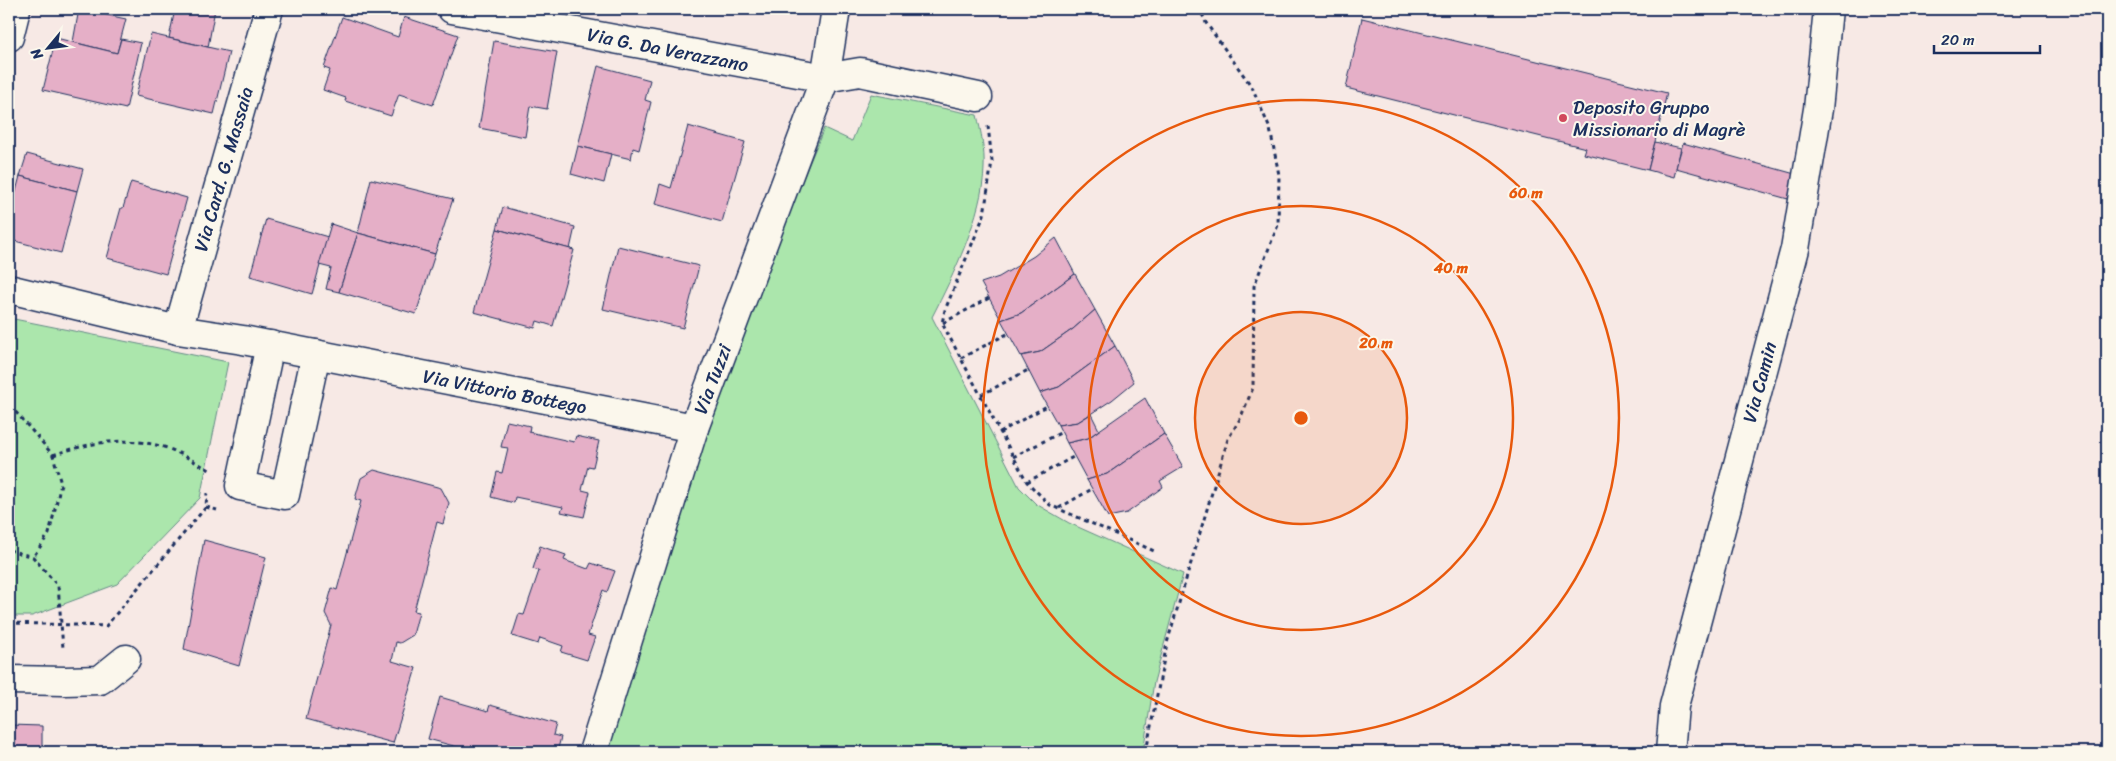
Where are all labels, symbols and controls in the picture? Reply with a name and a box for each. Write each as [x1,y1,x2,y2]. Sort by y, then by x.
street label: Via G. Da Verazzano [584,18,752,81]
north arrow [22,22,72,72]
scale bar [1934,22,2040,54]
text: 20 m [1941,27,1975,53]
text: N [24,43,51,65]
street label: Via Card. G. Massaia [184,82,263,256]
place label: Deposito Gruppo Missionario di Magrè [1573,91,1746,146]
marker: Deposito Gruppo Missionario di Magrè [1557,112,1569,124]
text: 60 m [1508,180,1543,206]
text: 40 m [1433,255,1469,281]
text: 20 m [1358,330,1393,356]
street label: Via Camin [1733,338,1786,426]
street label: Via Tuzzi [684,339,741,419]
street label: Via Vittorio Bottego [420,359,590,424]
centre of rings [1292,409,1310,427]

